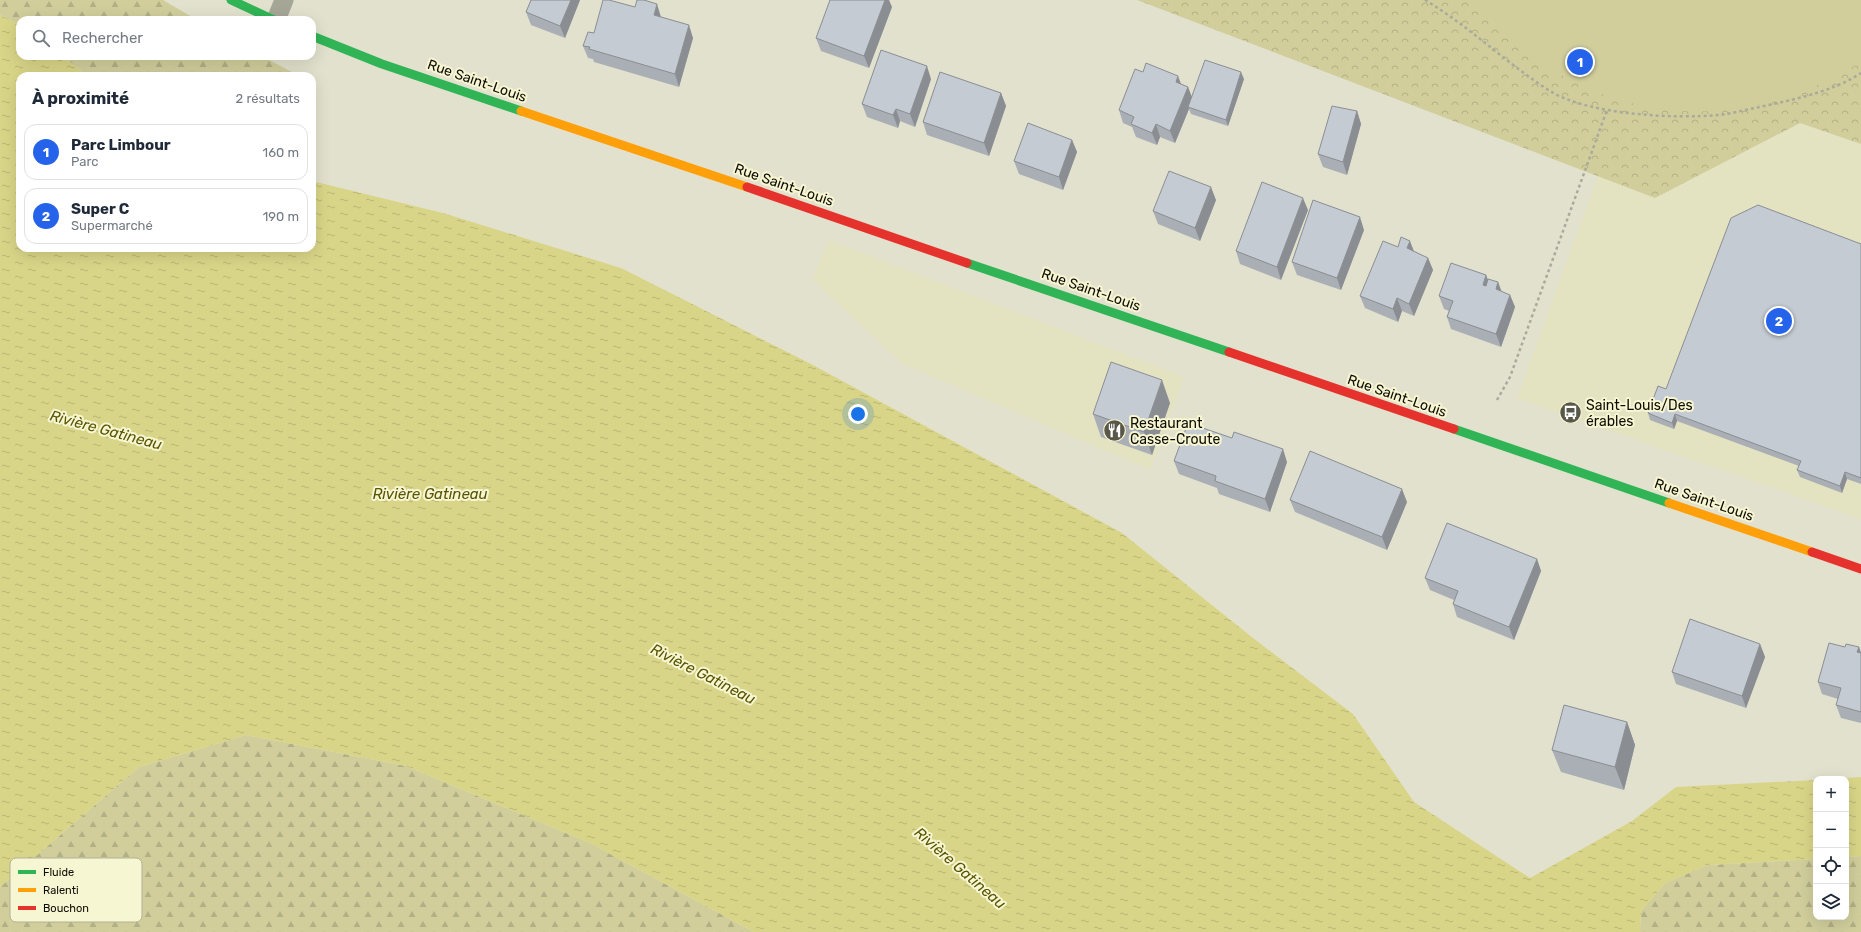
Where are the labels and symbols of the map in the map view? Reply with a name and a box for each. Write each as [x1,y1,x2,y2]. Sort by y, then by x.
pin: 1 [1567,47,1593,77]
street label: Rue Saint-Louis [425,56,529,106]
street label: Rue Saint-Louis [732,160,836,210]
street label: Rue Saint-Louis [1039,265,1143,315]
pin: 2 [1766,306,1792,336]
street label: Rue Saint-Louis [1345,371,1449,421]
place label: Saint-Louis/Des érables [1586,397,1693,430]
bus stop icon: Saint-Louis/Des érables [1557,400,1583,426]
your location [848,404,868,424]
water label: Rivière Gatineau [48,406,164,454]
place label: Restaurant Casse-Croute [1130,415,1220,448]
restaurant icon: Restaurant Casse-Croute [1101,418,1127,444]
street label: Rue Saint-Louis [1652,475,1756,525]
water label: Rivière Gatineau [372,485,488,503]
water label: Rivière Gatineau [648,640,758,708]
water label: Rivière Gatineau [911,823,1009,913]
legend [10,858,142,922]
text: Fluide [43,866,74,879]
text: Ralenti [43,884,79,897]
text: Bouchon [43,902,89,915]

